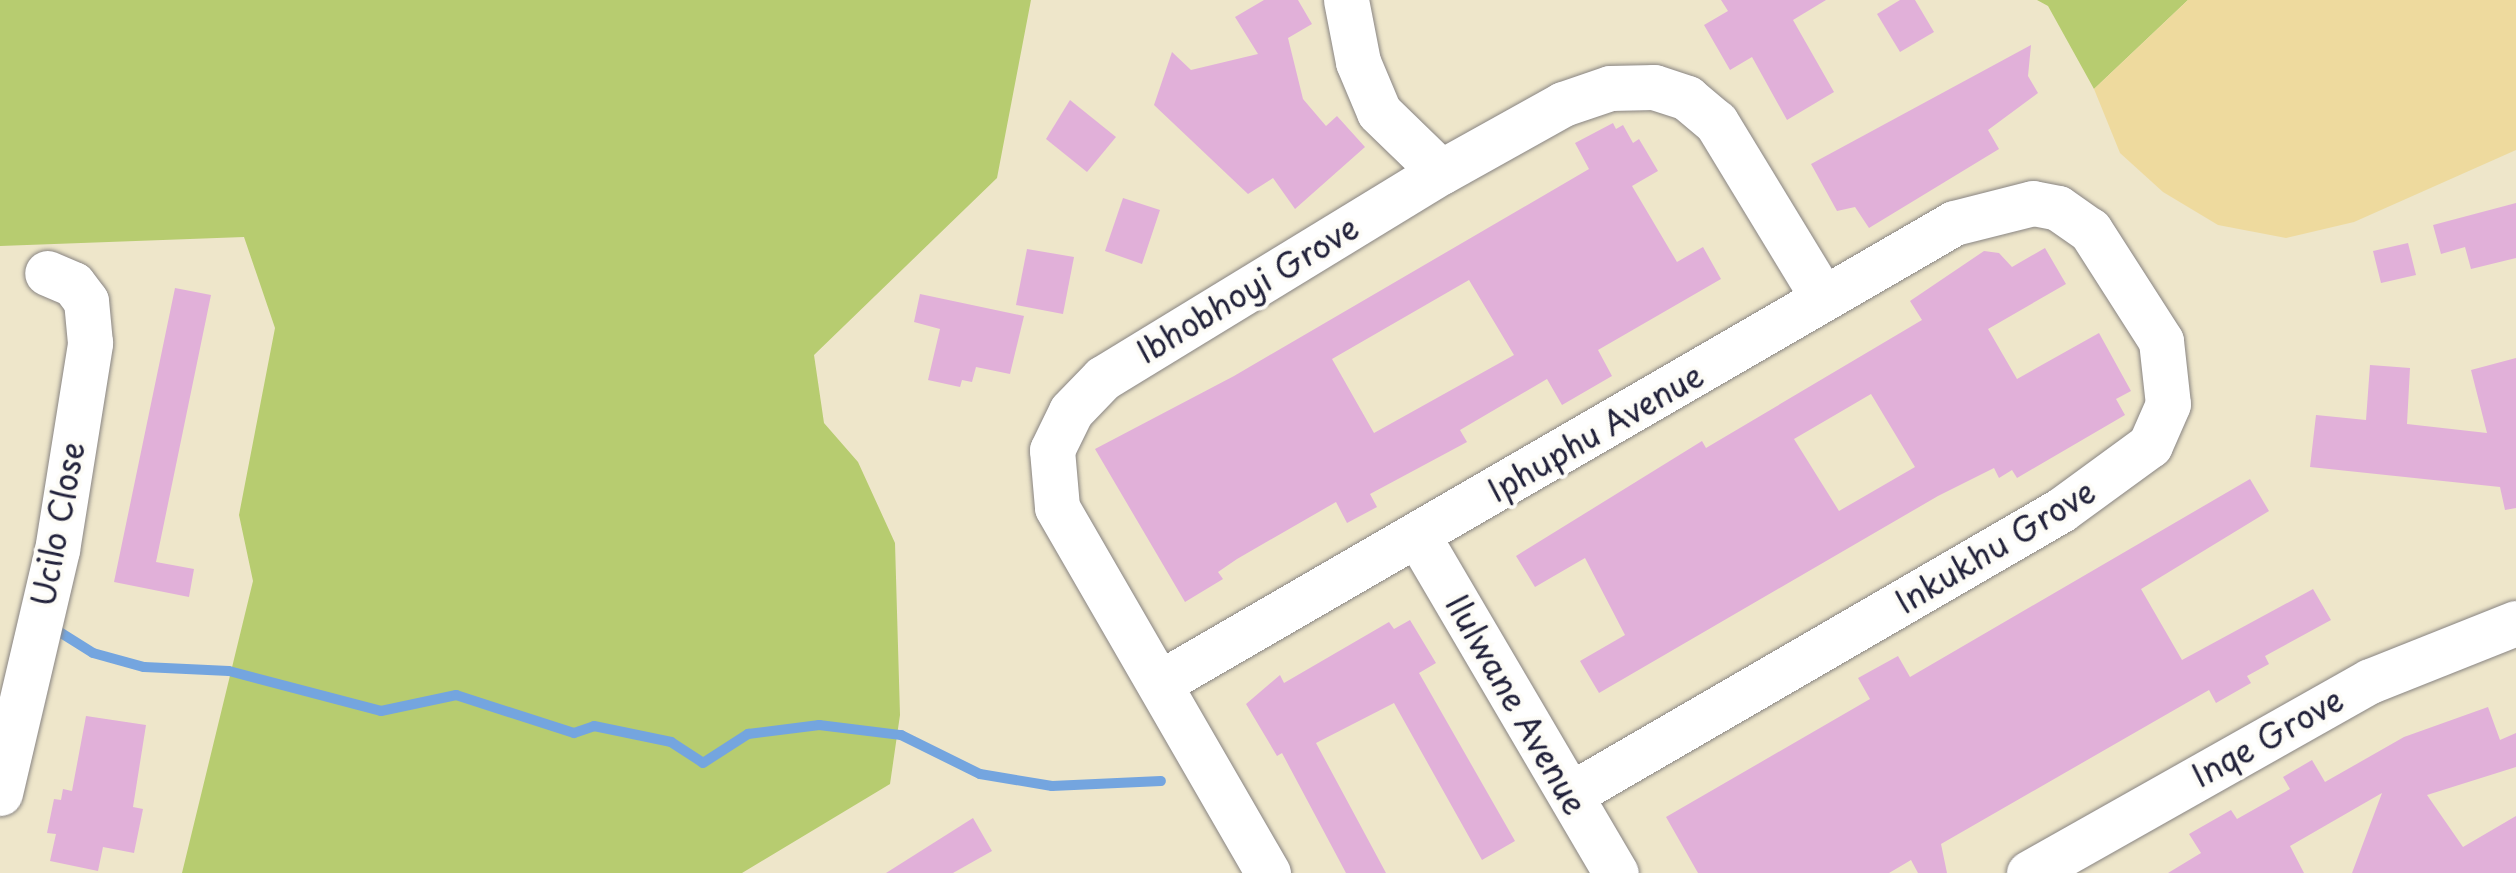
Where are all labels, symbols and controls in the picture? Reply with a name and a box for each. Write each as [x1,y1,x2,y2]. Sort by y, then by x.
street label: Ibhobhoyi Grove [1128,207,1366,371]
street label: Iphuphu Avenue [1480,354,1710,510]
street label: Ucilo Close [22,438,92,610]
street label: Inkukhu Grove [1888,471,2102,621]
street label: Ilulwane Avenue [1438,587,1596,821]
street label: Inqe Grove [2184,679,2350,795]

